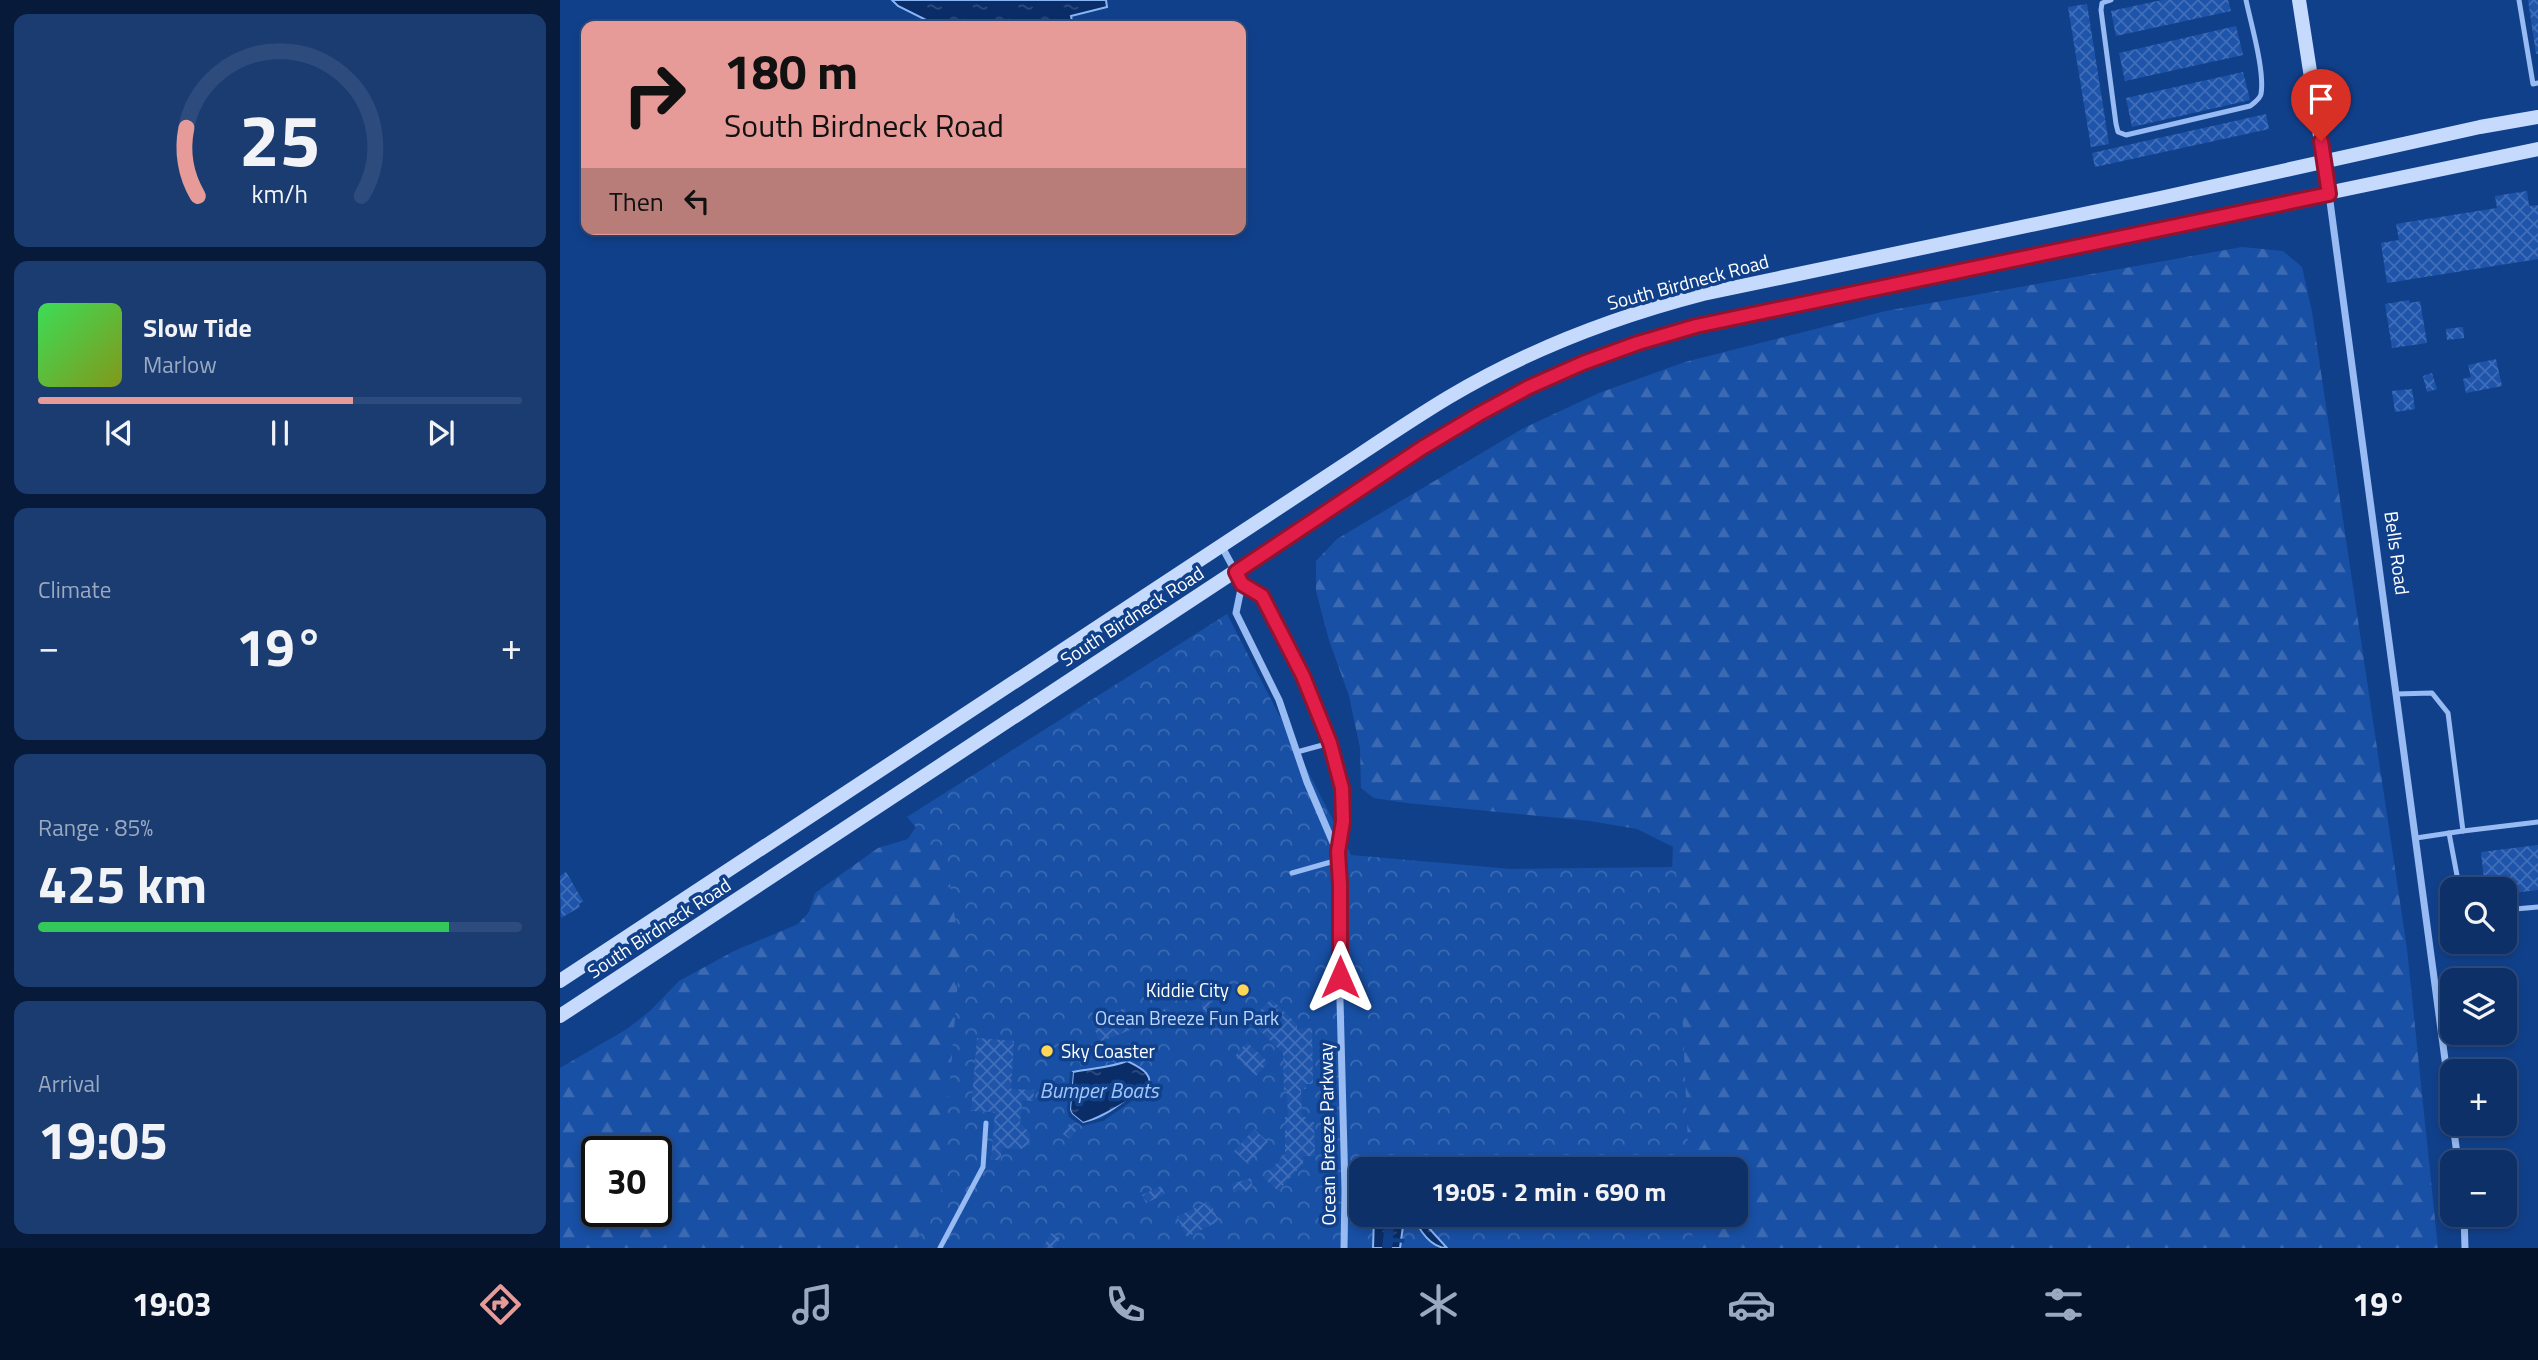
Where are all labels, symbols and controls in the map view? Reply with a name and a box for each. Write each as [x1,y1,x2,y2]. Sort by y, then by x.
text: 180 m [724,33,858,108]
icon: right [609,49,700,140]
pin [2291,69,2351,141]
icon: arrive [2302,80,2340,118]
text: 25 [239,85,321,195]
text: South Birdneck Road [724,101,1004,149]
text: km/h [252,175,308,213]
text: Then [609,182,664,221]
icon: left [678,182,716,220]
street label: South Birdneck Road [1604,246,1772,317]
text: Slow Tide [143,308,252,347]
text: Marlow [143,347,217,382]
icon: previous [100,414,138,452]
icon: pause [261,414,299,452]
icon: next [422,414,460,452]
street label: Bells Road [2377,509,2418,597]
street label: South Birdneck Road [1054,558,1209,673]
text: Climate [38,572,111,607]
text: 19° [236,607,324,686]
text: − [38,617,59,675]
text: + [501,617,522,675]
text: Range · 85% [38,810,153,845]
text: 425 km [38,844,207,923]
street label: South Birdneck Road [581,870,736,985]
map controls [2440,877,2517,1227]
button: search [2440,877,2517,954]
position arrow [1303,940,1377,1014]
button: layers [2440,968,2517,1045]
place label: Kiddie City [1146,975,1229,1004]
marker: Kiddie City [1235,982,1251,998]
park label: Ocean Breeze Fun Park [1095,1003,1279,1032]
place label: Sky Coaster [1061,1036,1156,1065]
street label: Ocean Breeze Parkway [1310,1042,1343,1226]
marker: Sky Coaster [1039,1043,1055,1059]
button: + [2440,1059,2517,1136]
text: Arrival [38,1066,100,1101]
water label: Bumper Boats [1040,1074,1160,1106]
text: 19:05 [38,1100,168,1179]
speed limit sign: 30 [581,1136,672,1227]
button: − [2440,1150,2517,1227]
text: 19:05 · 2 min · 690 m [1431,1172,1666,1211]
text: 19:03 [132,1280,212,1328]
icon: directions [476,1280,525,1329]
icon: music [788,1280,837,1329]
icon: phone [1101,1280,1150,1329]
icon: climate [1414,1280,1463,1329]
icon: car [1727,1280,1776,1329]
icon: filters [2039,1280,2088,1329]
text: 19° [2352,1280,2406,1328]

